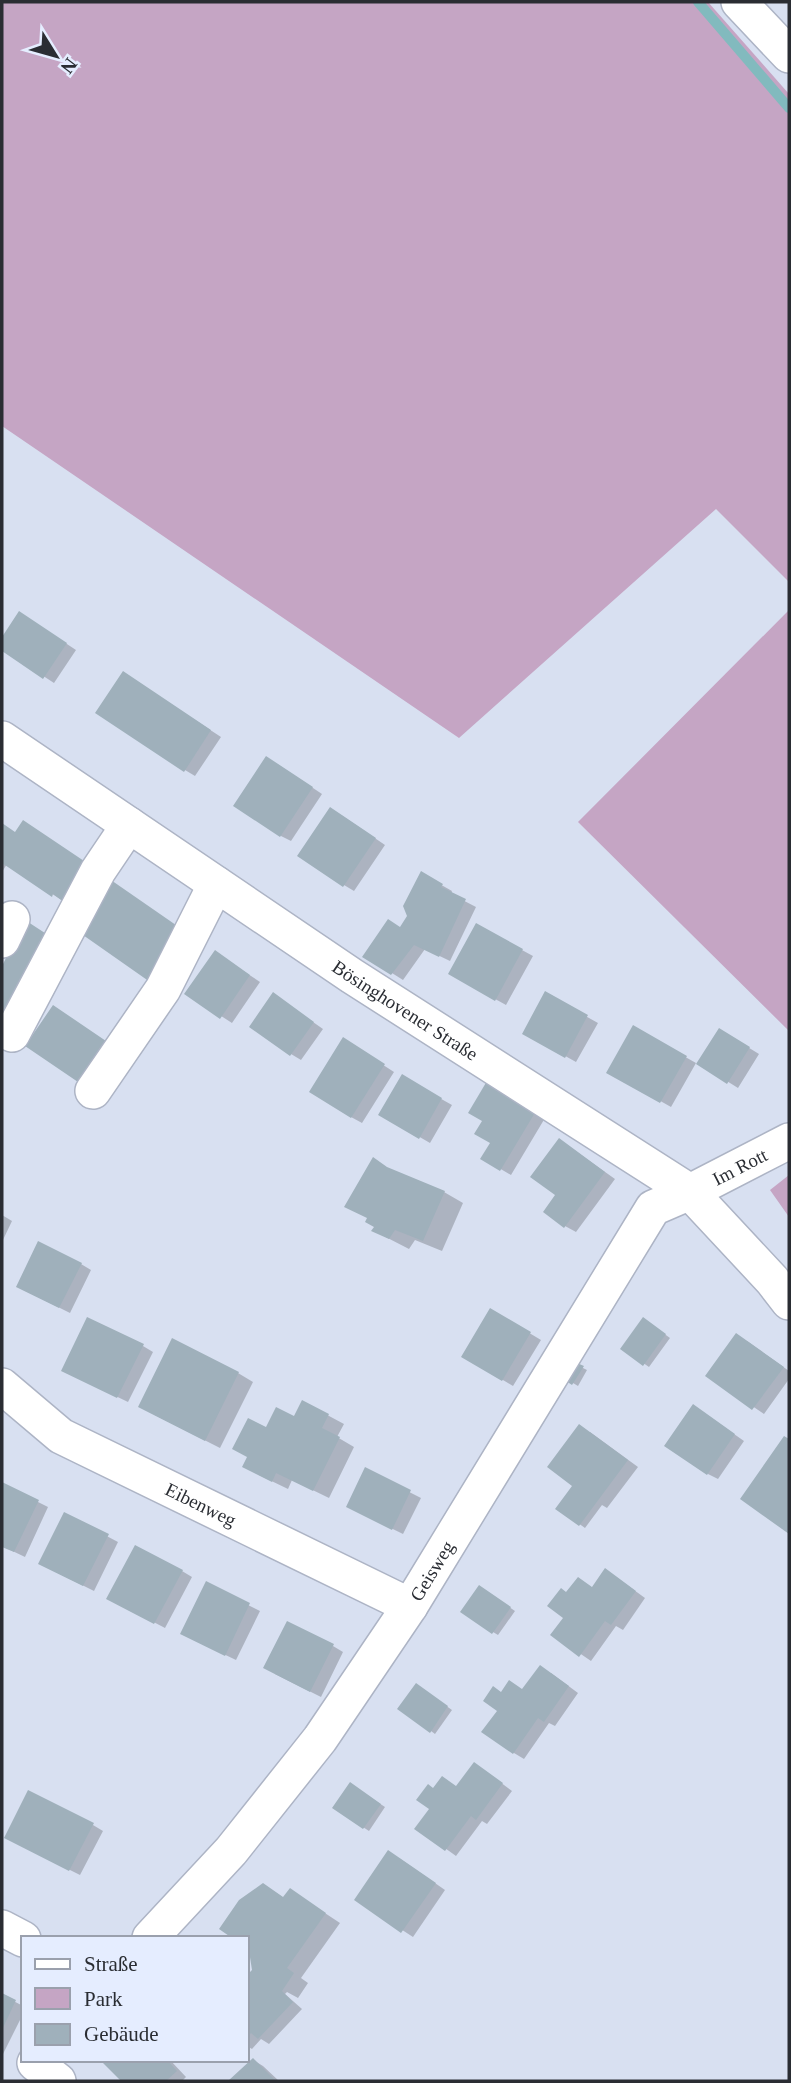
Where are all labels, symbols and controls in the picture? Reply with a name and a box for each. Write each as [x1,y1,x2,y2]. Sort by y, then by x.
north arrow [21,21,91,91]
text: N [56,54,82,78]
street label: Bösinghovener Straße [329,956,482,1065]
street label: Im Rott [709,1144,771,1190]
street label: Eibenweg [162,1479,240,1531]
street label: Geisweg [406,1537,459,1605]
legend [21,1936,248,2062]
text: Straße [84,1952,138,1976]
text: Park [84,1987,123,2011]
text: Gebäude [84,2022,159,2046]

